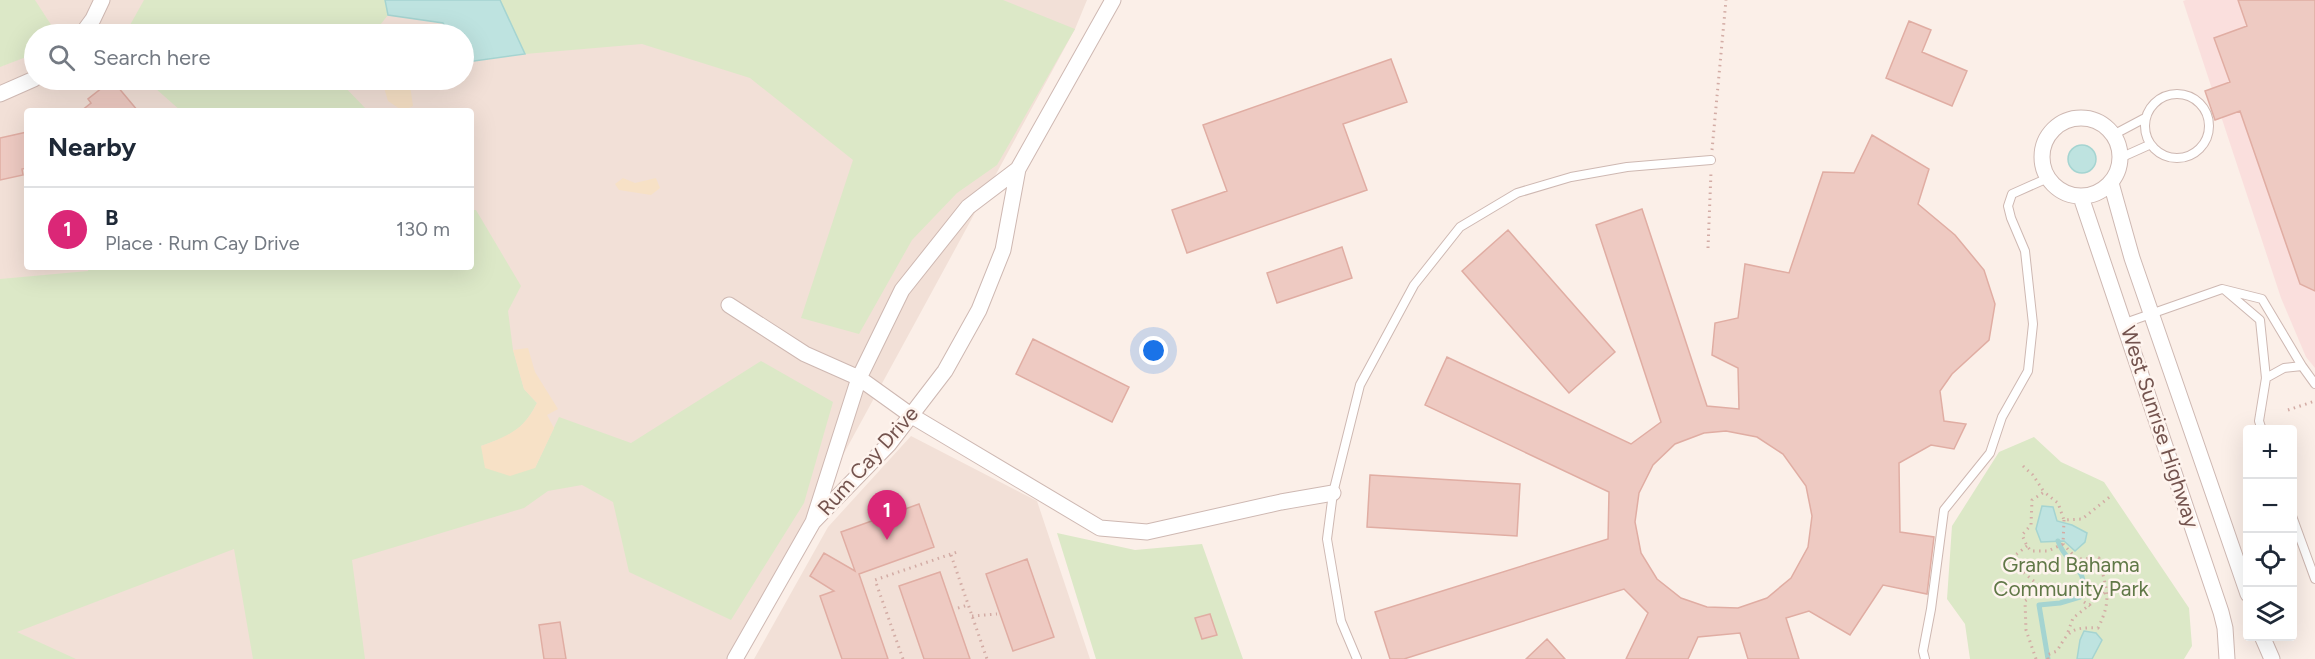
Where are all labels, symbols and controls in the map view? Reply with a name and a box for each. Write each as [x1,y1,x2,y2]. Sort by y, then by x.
search box [24,24,474,90]
icon: search [45,41,78,74]
text: Search here [93,44,211,71]
text: Nearby [48,131,136,163]
text: B [105,204,118,231]
text: 1 [63,217,72,241]
text: 130 m [396,217,450,241]
text: Place · Rum Cay Drive [105,231,300,255]
street label: West Sunrise Highway [2116,323,2205,531]
your location [1139,336,1168,365]
street label: Rum Cay Drive [812,401,923,520]
map controls [2243,425,2297,641]
button: + [2243,425,2297,479]
button: − [2243,479,2297,533]
pin: 1 [868,490,906,540]
button: locate [2243,533,2297,587]
park label: Grand Bahama Community Park [1993,552,2150,601]
button: layers [2243,587,2297,641]

